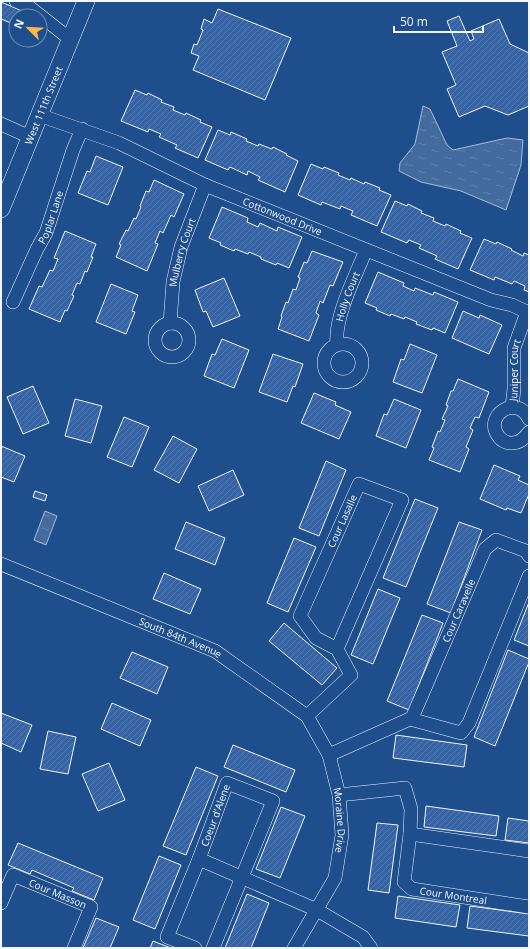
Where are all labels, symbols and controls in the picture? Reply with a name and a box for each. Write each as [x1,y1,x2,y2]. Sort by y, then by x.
north arrow [8,8,48,48]
scale bar [394,8,483,34]
text: 50 m [400,13,428,30]
text: N [10,17,27,31]
street label: West 111th Street [21,64,66,147]
street label: Poplar Lane [34,188,66,246]
street label: Cottonwood Drive [241,194,325,239]
street label: Mulberry Court [166,215,199,287]
street label: Holly Court [332,269,363,323]
street label: Juniper Court [506,337,524,403]
street label: Cour Lasalle [324,492,360,550]
street label: Cour Caravelle [439,576,479,644]
street label: South 84th Avenue [137,614,225,661]
street label: Coeur d'Alene [197,782,233,848]
street label: Moraine Drive [330,786,349,855]
street label: Cour Masson [27,875,89,912]
street label: Cour Montreal [419,883,488,907]

